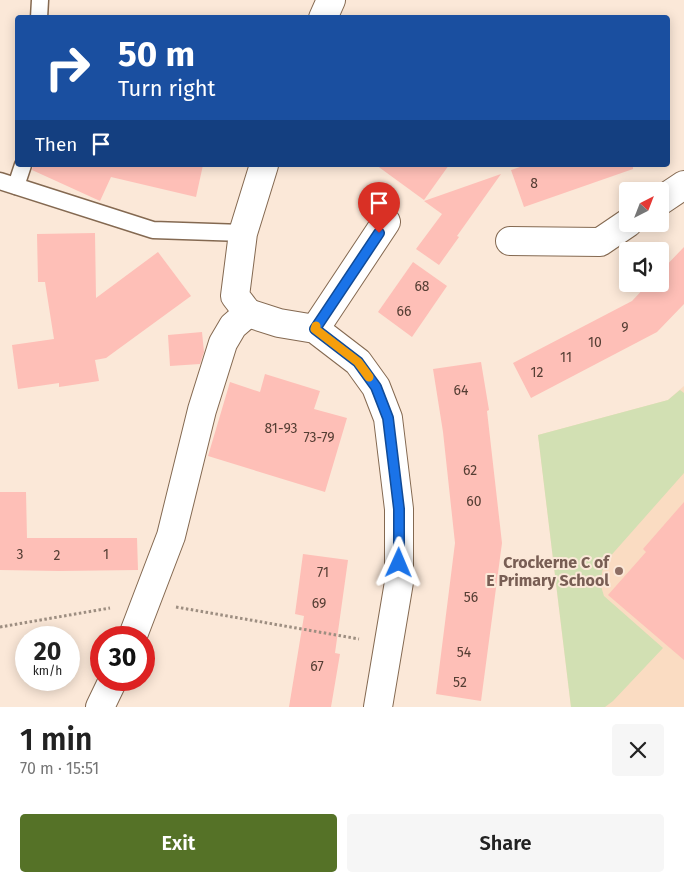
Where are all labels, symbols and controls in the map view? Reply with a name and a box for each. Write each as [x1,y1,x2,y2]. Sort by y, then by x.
text: 50 m [118,33,195,75]
icon: right [35,35,100,100]
text: Turn right [118,75,215,102]
icon: arrive [87,130,115,158]
text: Then [35,133,77,156]
house number: 8 [530,175,538,192]
pin [358,182,400,233]
north arrow [619,182,669,232]
map controls [619,182,669,292]
icon: arrive [365,189,393,217]
button: sound [619,242,669,292]
house number: 68 [414,278,430,295]
house number: 66 [397,303,411,320]
house number: 9 [621,319,629,336]
house number: 10 [588,334,602,351]
house number: 11 [560,349,572,366]
house number: 12 [531,364,544,381]
house number: 64 [454,382,469,399]
house number: 81-93 [265,420,297,437]
house number: 73-79 [303,429,335,446]
house number: 62 [463,462,477,479]
house number: 60 [466,493,482,510]
position arrow [372,536,424,588]
house number: 3 [17,546,24,563]
house number: 1 [103,546,109,563]
house number: 2 [54,547,61,564]
place label: Crockerne C of E Primary School [486,553,610,590]
house number: 71 [317,564,329,581]
marker: Crockerne C of E Primary School [613,565,625,577]
house number: 56 [464,589,478,606]
house number: 69 [312,595,326,612]
speed limit sign: 30 [90,626,155,691]
text: 20 [34,637,61,667]
house number: 54 [457,644,472,661]
house number: 67 [310,658,324,675]
text: km/h [33,664,62,678]
house number: 52 [453,674,467,691]
text: 1 min [20,722,92,758]
button: close [612,724,664,776]
text: 70 m · 15:51 [20,759,99,778]
button: Exit [20,814,337,872]
button: Share [347,814,664,872]

